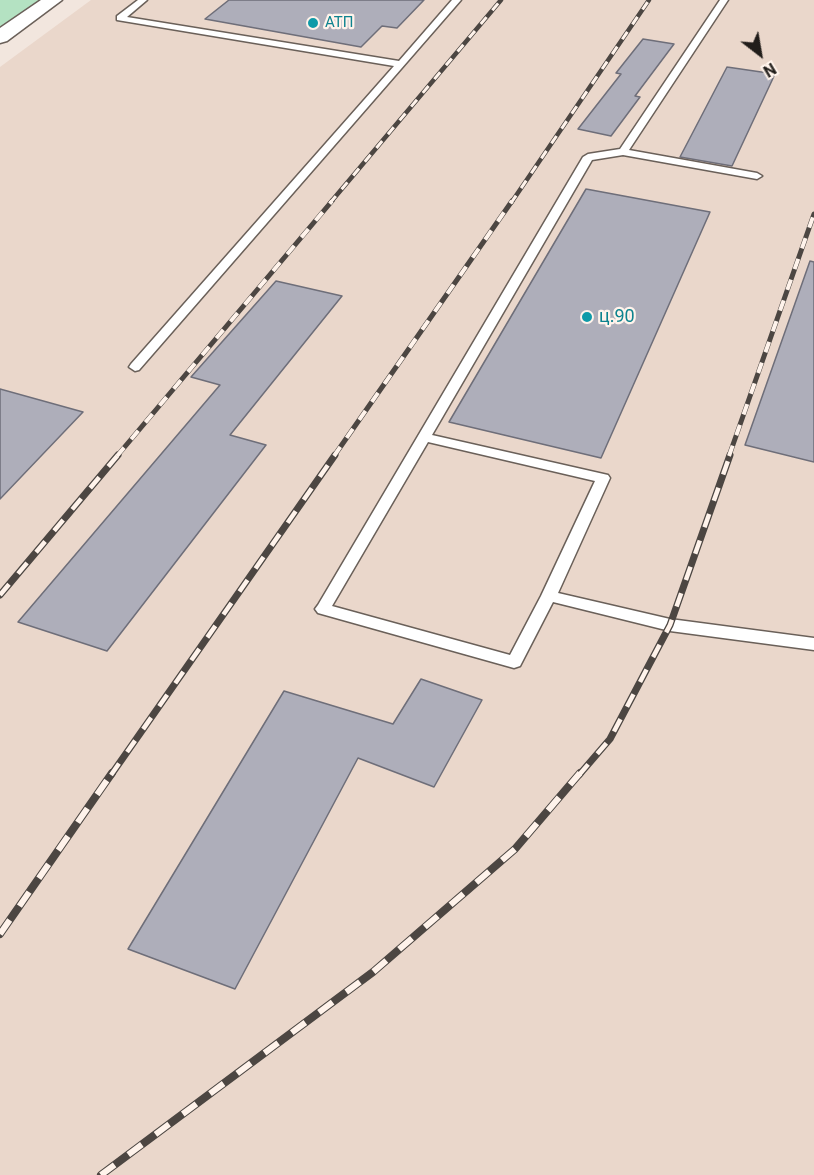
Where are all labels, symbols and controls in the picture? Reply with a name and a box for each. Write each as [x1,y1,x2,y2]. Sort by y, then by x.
place label: АТП [325,14,353,32]
marker: АТП [306,16,320,30]
north arrow [730,24,790,84]
text: N [760,59,779,81]
place label: ц.90 [599,306,635,328]
marker: ц.90 [580,310,594,324]

